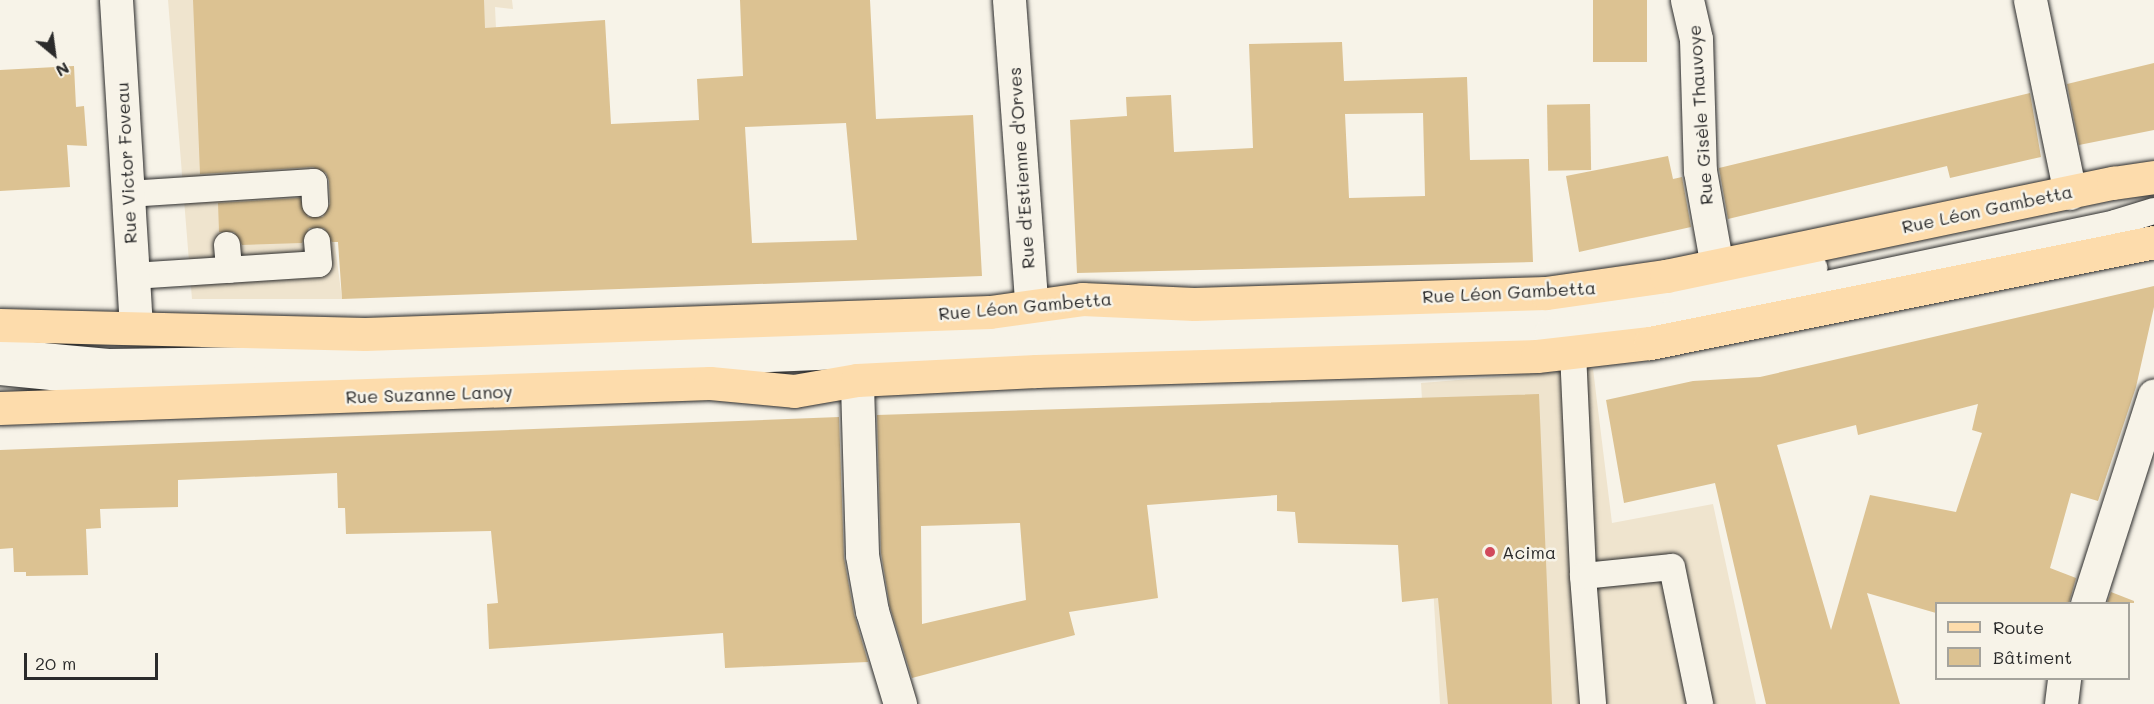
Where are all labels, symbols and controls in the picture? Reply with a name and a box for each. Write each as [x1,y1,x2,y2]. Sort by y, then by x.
north arrow [24,24,84,84]
street label: Rue Gisèle Thauvoye [1683,24,1717,206]
text: N [53,58,73,82]
street label: Rue d'Estienne d'Orves [1003,66,1039,270]
street label: Rue Victor Foveau [111,82,141,244]
street label: Rue Léon Gambetta [1900,180,2074,238]
street label: Rue Léon Gambetta [1422,277,1596,307]
street label: Rue Léon Gambetta [937,288,1113,324]
street label: Rue Suzanne Lanoy [345,380,513,408]
place label: Acima [1502,541,1556,563]
marker: Acima [1483,545,1497,559]
legend [1935,602,2130,680]
text: Route [1993,615,2044,639]
scale bar [27,641,160,679]
text: Bâtiment [1993,645,2072,669]
text: 20 m [35,651,76,675]

